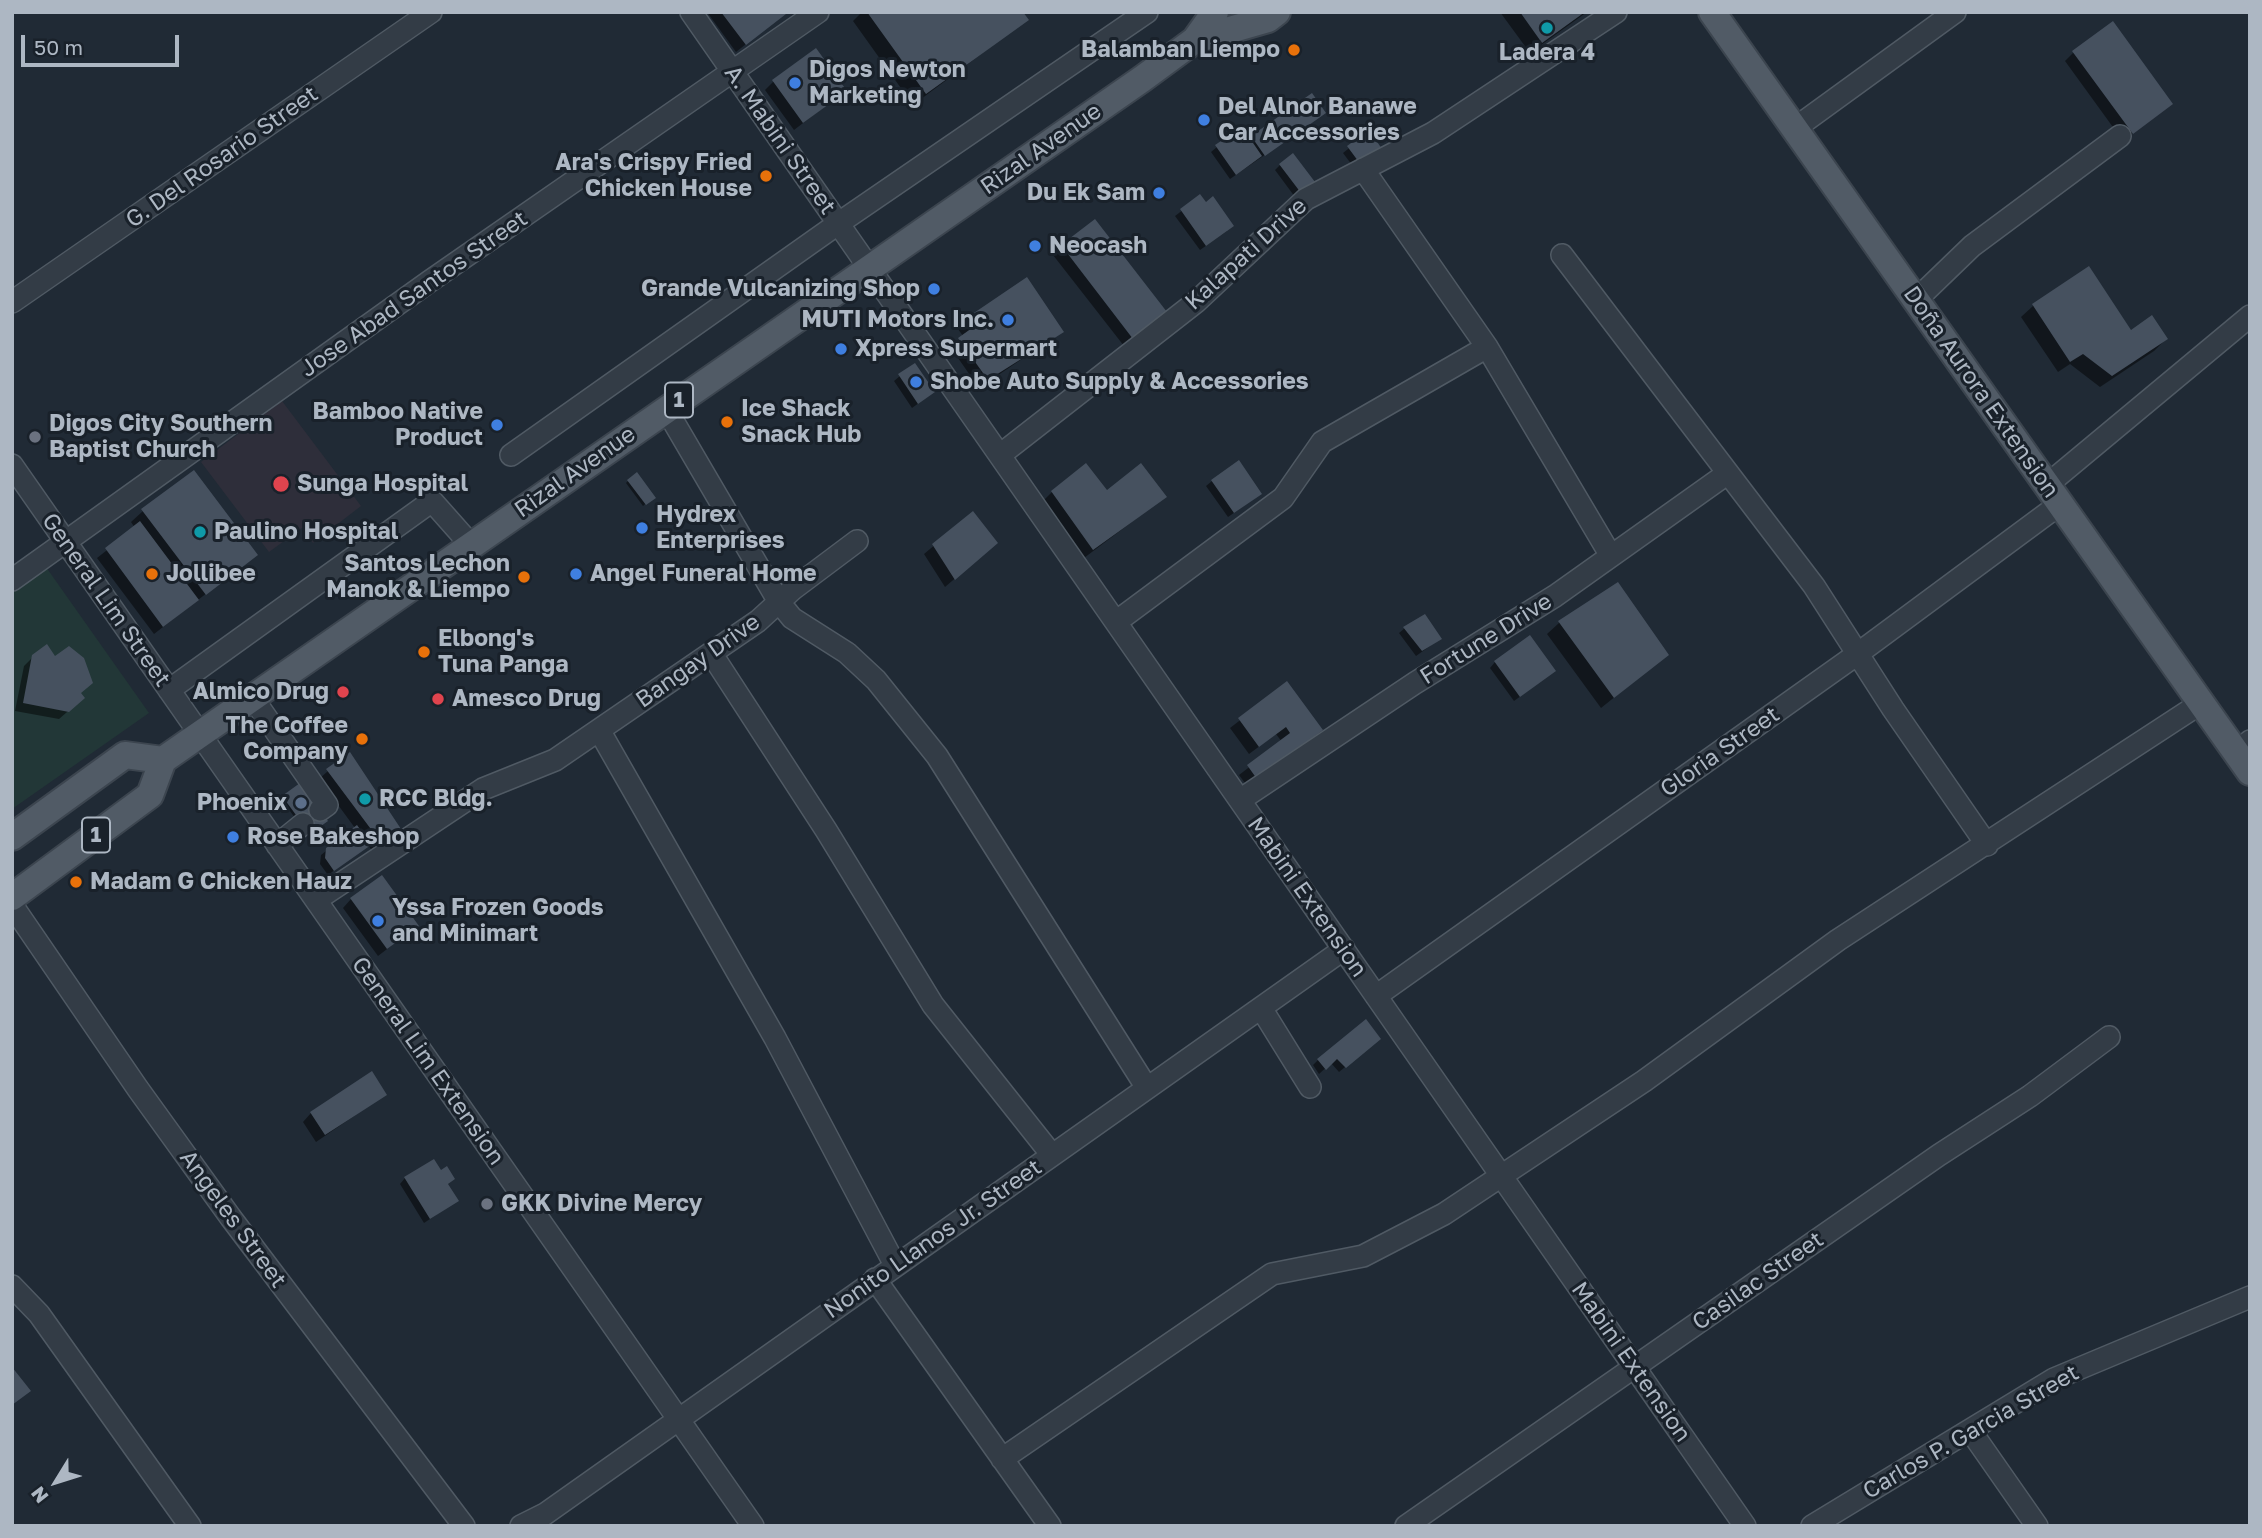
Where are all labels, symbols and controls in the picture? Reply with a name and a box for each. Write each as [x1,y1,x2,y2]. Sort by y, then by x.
marker: Ladera 4 [1539,20,1555,36]
scale bar [24,21,182,65]
text: 50 m [34,34,83,60]
place label: Balamban Liempo [1081,36,1280,64]
place label: Ladera 4 [1499,39,1595,67]
marker: Balamban Liempo [1286,42,1302,58]
place label: Digos Newton Marketing [809,56,966,110]
street label: A. Mabini Street [718,60,842,220]
marker: Digos Newton Marketing [787,75,803,91]
street label: G. Del Rosario Street [121,80,323,234]
place label: Del Alnor Banawe Car Accessories [1218,93,1417,147]
street label: Rizal Avenue [975,97,1107,201]
marker: Del Alnor Banawe Car Accessories [1196,112,1212,128]
place label: Ara's Crispy Fried Chicken House [555,149,752,203]
marker: Ara's Crispy Fried Chicken House [758,168,774,184]
place label: Du Ek Sam [1027,179,1145,207]
marker: Du Ek Sam [1151,185,1167,201]
street label: Kalapati Drive [1180,192,1312,316]
street label: Jose Abad Santos Street [295,205,533,383]
place label: Neocash [1049,232,1147,260]
marker: Neocash [1027,238,1043,254]
place label: Grande Vulcanizing Shop [641,275,920,303]
marker: Grande Vulcanizing Shop [926,281,942,297]
street label: Doña Aurora Extension [1897,281,2065,503]
place label: MUTI Motors Inc. [802,306,994,334]
marker: MUTI Motors Inc. [1000,312,1016,328]
place label: Xpress Supermart [855,335,1057,363]
marker: Xpress Supermart [833,341,849,357]
place label: Shobe Auto Supply & Accessories [930,368,1309,396]
marker: Shobe Auto Supply & Accessories [908,374,924,390]
road number: 1 [665,382,693,418]
place label: Ice Shack Snack Hub [741,395,861,449]
place label: Bamboo Native Product [313,398,483,452]
place label: Digos City Southern Baptist Church [49,410,272,464]
marker: Ice Shack Snack Hub [719,414,735,430]
marker: Bamboo Native Product [489,417,505,433]
street label: Rizal Avenue [509,420,641,524]
marker: Digos City Southern Baptist Church [27,429,43,445]
place label: Sunga Hospital [297,470,468,498]
marker: Sunga Hospital [271,474,291,494]
place label: Hydrex Enterprises [656,501,785,555]
street label: General Lim Street [36,508,176,692]
place label: Paulino Hospital [214,518,398,546]
marker: Hydrex Enterprises [634,520,650,536]
marker: Paulino Hospital [192,524,208,540]
place label: Santos Lechon Manok & Liempo [326,550,510,604]
place label: Jollibee [166,560,256,588]
place label: Angel Funeral Home [590,560,817,588]
marker: Jollibee [144,566,160,582]
marker: Angel Funeral Home [568,566,584,582]
marker: Santos Lechon Manok & Liempo [516,569,532,585]
street label: Fortune Drive [1415,588,1557,690]
street label: Bangay Drive [631,608,765,714]
place label: Elbong's Tuna Panga [438,625,569,679]
marker: Elbong's Tuna Panga [416,644,432,660]
place label: Almico Drug [193,678,329,706]
marker: Almico Drug [335,684,351,700]
place label: Amesco Drug [452,685,601,713]
marker: Amesco Drug [430,691,446,707]
street label: Gloria Street [1655,701,1785,803]
place label: The Coffee Company [226,712,348,766]
marker: The Coffee Company [354,731,370,747]
place label: RCC Bldg. [379,785,493,813]
place label: Phoenix [197,789,287,817]
marker: RCC Bldg. [357,791,373,807]
marker: Phoenix [293,795,309,811]
street label: Mabini Extension [1241,812,1373,982]
road number: 1 [82,818,110,852]
place label: Rose Bakeshop [247,823,419,851]
marker: Rose Bakeshop [225,829,241,845]
place label: Madam G Chicken Hauz [90,868,352,896]
marker: Madam G Chicken Hauz [68,874,84,890]
place label: Yssa Frozen Goods and Minimart [392,894,604,948]
marker: Yssa Frozen Goods and Minimart [370,913,386,929]
street label: General Lim Extension [346,952,510,1170]
street label: Angeles Street [174,1145,292,1293]
street label: Nonito Llanos Jr. Street [819,1153,1047,1325]
place label: GKK Divine Mercy [501,1190,702,1218]
marker: GKK Divine Mercy [479,1196,495,1212]
street label: Casilac Street [1687,1226,1829,1336]
street label: Mabini Extension [1565,1277,1697,1447]
street label: Carlos P. Garcia Street [1858,1359,2084,1505]
north arrow [21,1447,91,1517]
text: N [26,1482,53,1508]

